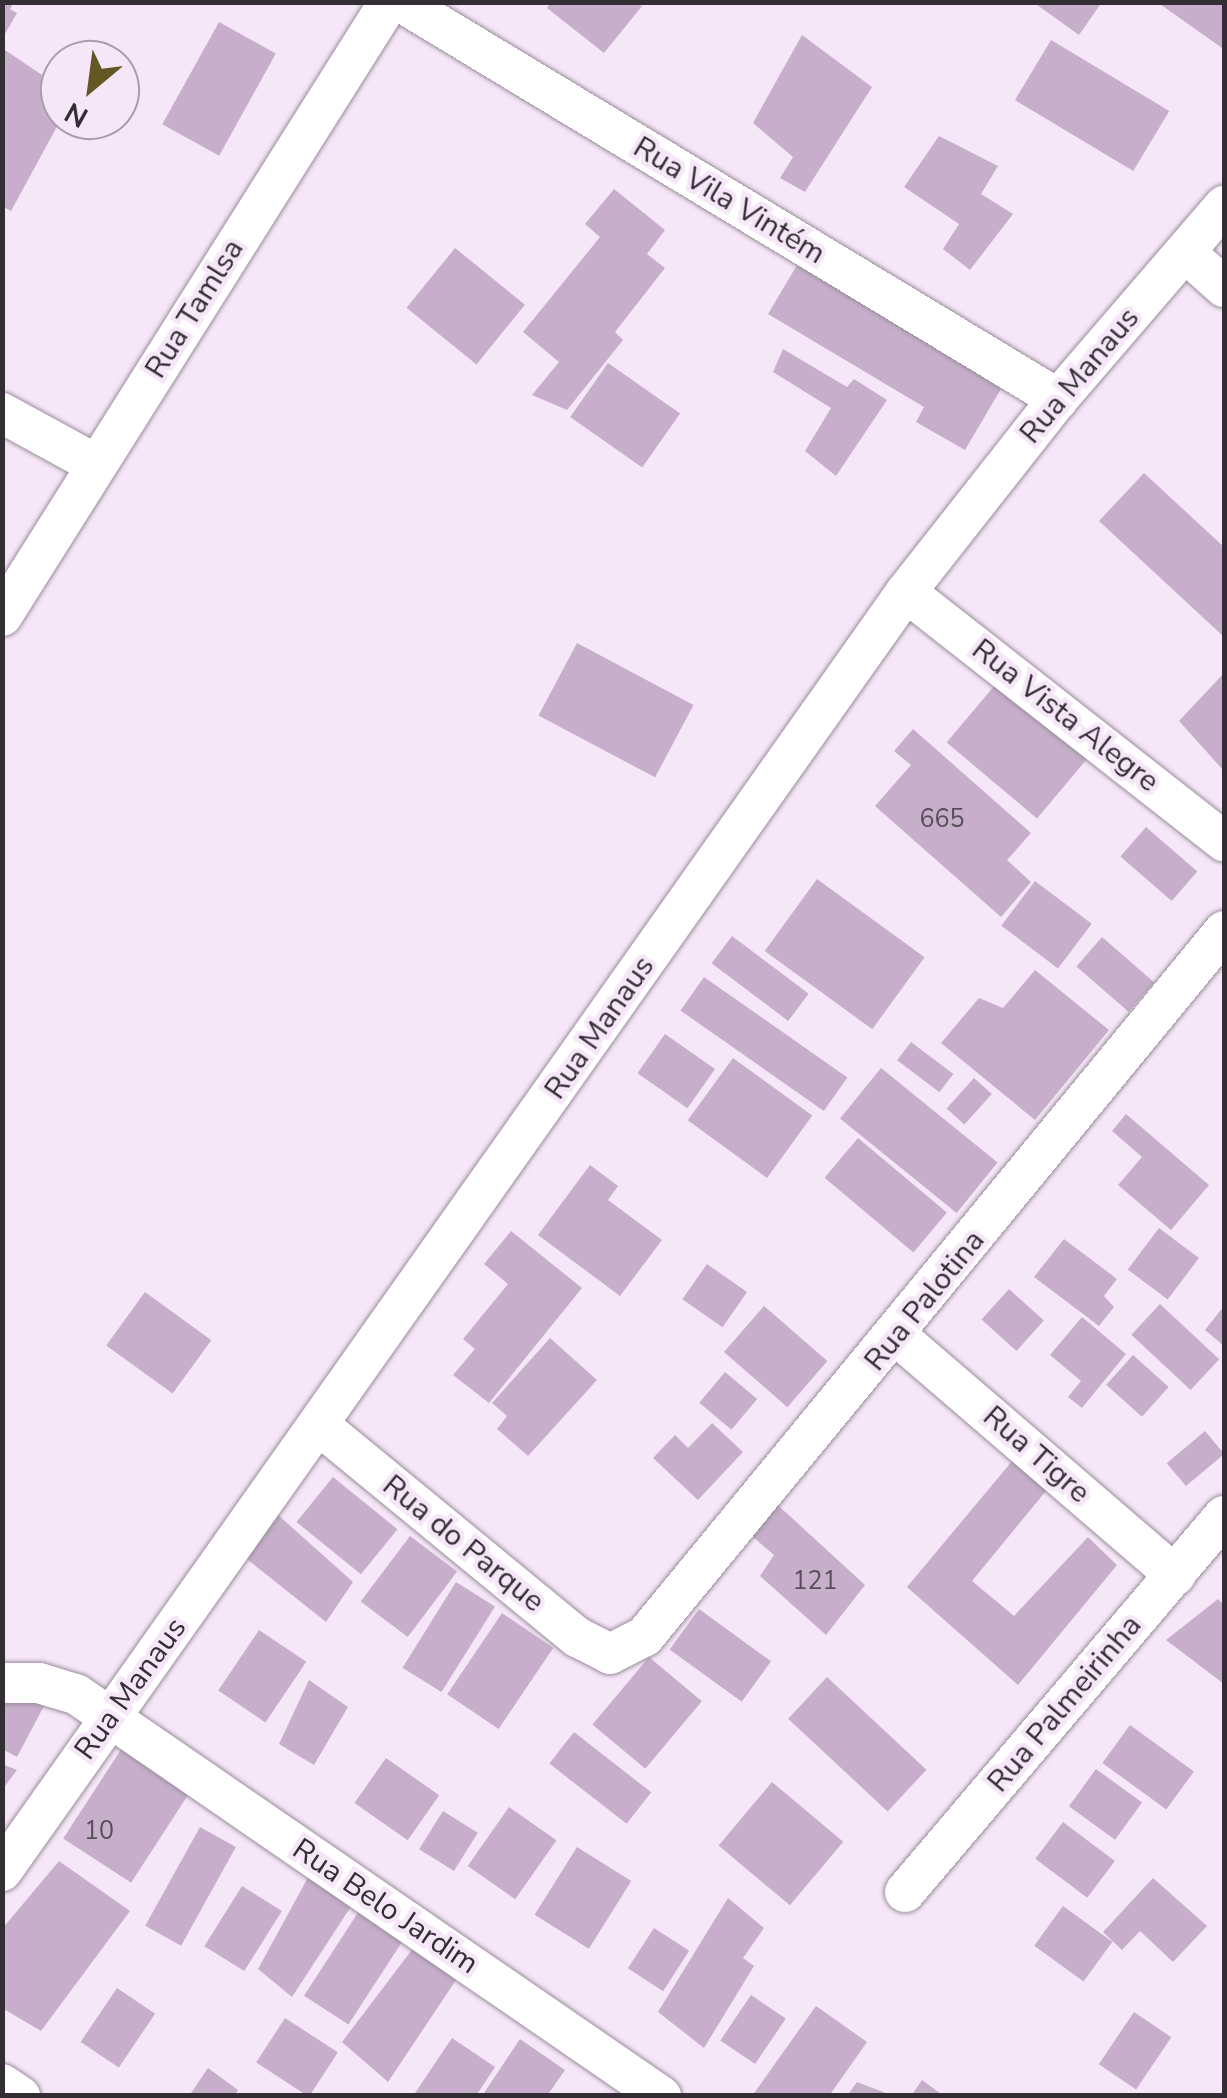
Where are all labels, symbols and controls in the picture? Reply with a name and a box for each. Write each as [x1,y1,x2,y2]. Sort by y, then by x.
north arrow [40,40,140,140]
text: N [58,93,95,136]
street label: Rua Vila Vintém [627,130,831,272]
street label: Rua Tamlsa [138,233,252,385]
street label: Rua Manaus [1013,301,1147,451]
street label: Rua Vista Alegre [964,632,1166,800]
house number: 665 [920,804,964,834]
street label: Rua Manaus [538,950,662,1106]
street label: Rua Palotina [857,1223,993,1379]
street label: Rua Tigre [975,1399,1097,1511]
street label: Rua do Parque [375,1468,551,1620]
house number: 121 [793,1566,837,1596]
street label: Rua Palmeirinha [981,1608,1149,1800]
street label: Rua Manaus [68,1611,194,1767]
house number: 10 [84,1816,114,1846]
street label: Rua Belo Jardim [285,1832,485,1982]

